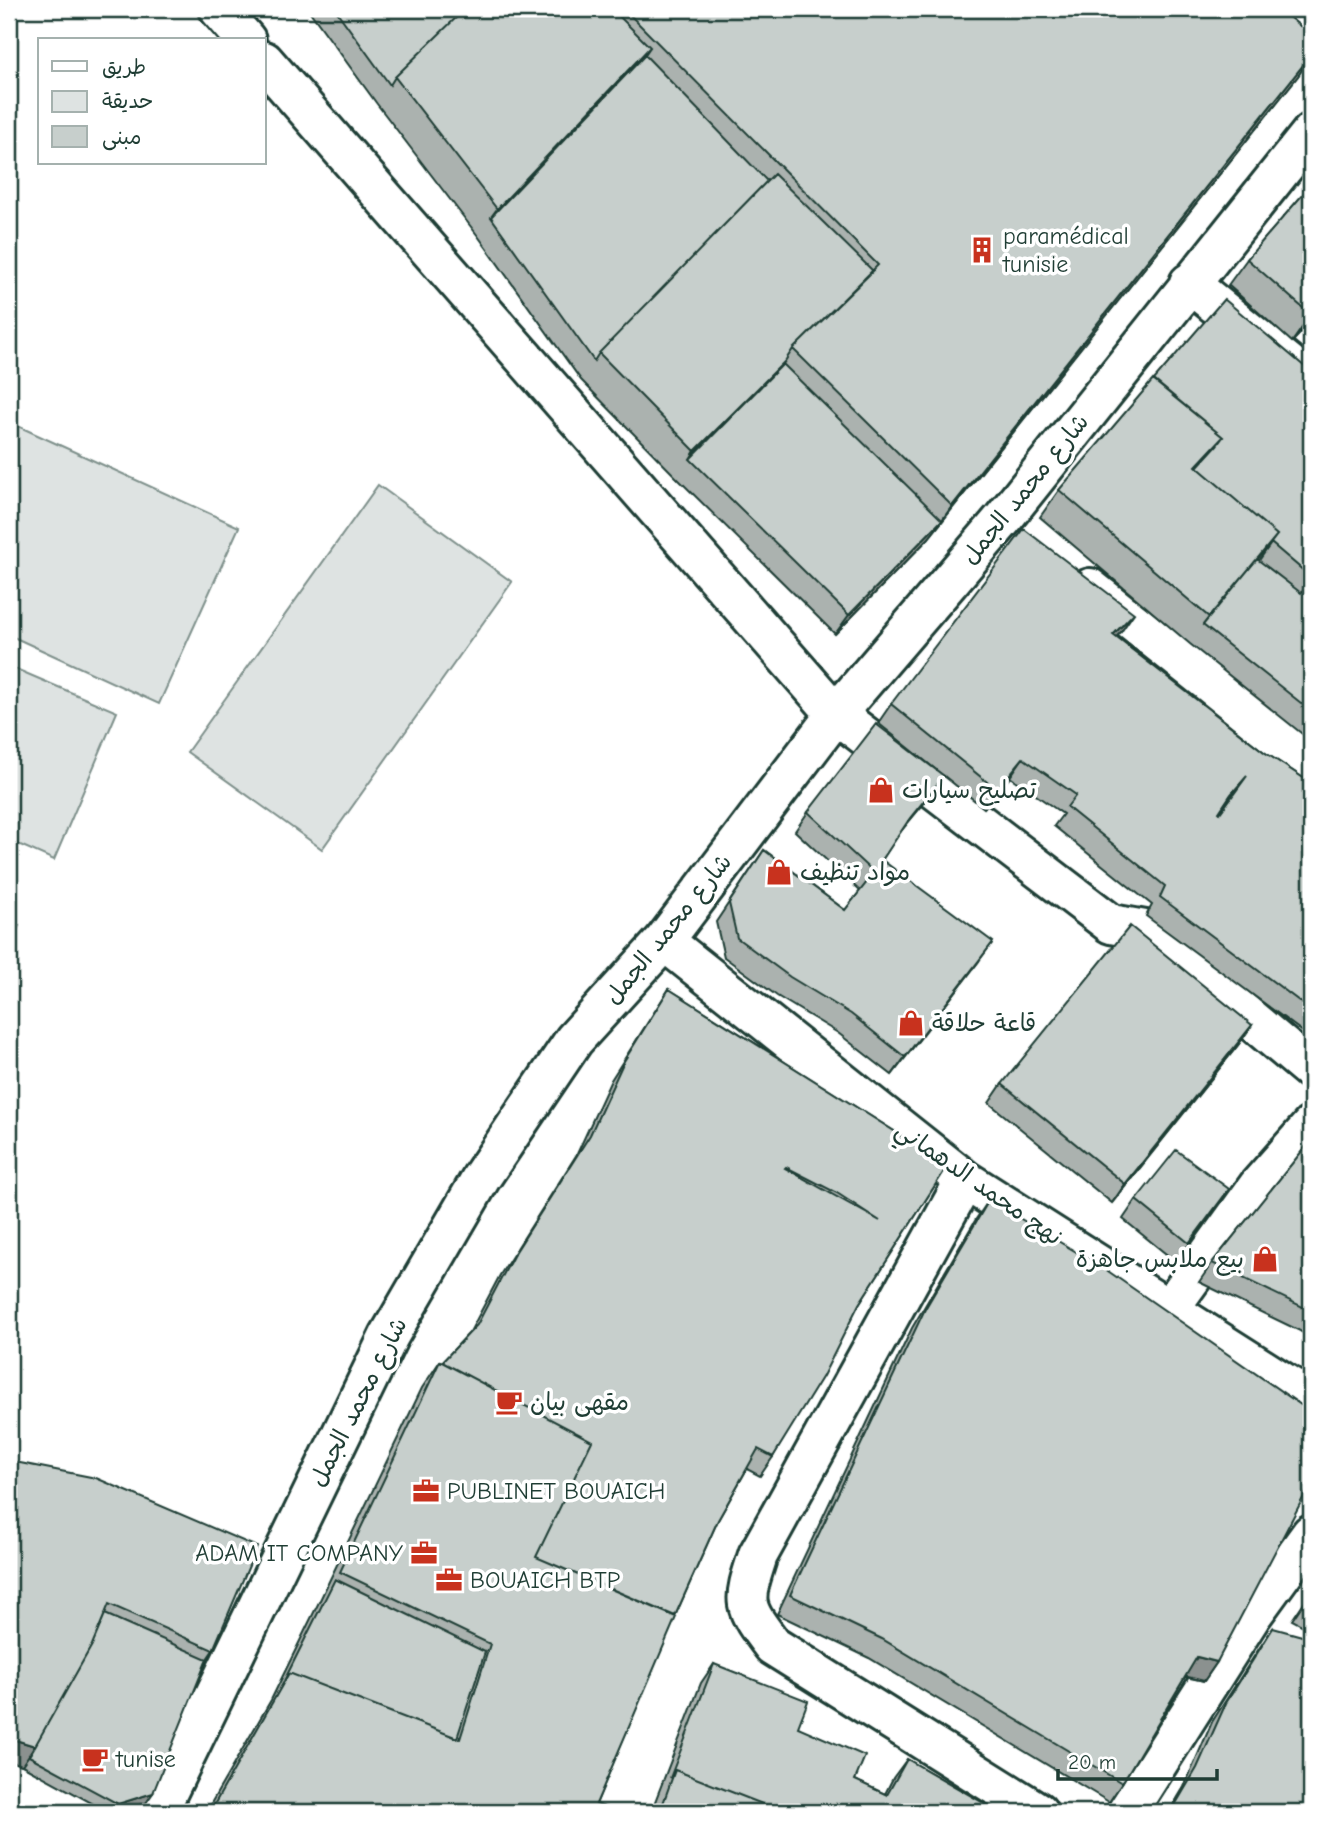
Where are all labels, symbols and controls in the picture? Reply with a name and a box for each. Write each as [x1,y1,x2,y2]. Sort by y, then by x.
legend [38,38,266,164]
text: طريق [102,55,146,79]
text: حديقة [102,89,153,113]
text: مبنى [102,125,141,151]
place label: paramédical tunisie [1002,222,1129,278]
building icon: paramédical tunisie [967,235,997,265]
street label: شارع محمد الجمل [956,408,1097,572]
shop icon: تصليح سيارات [866,775,896,805]
place label: تصليح سيارات [902,776,1037,806]
street label: شارع محمد الجمل [599,848,740,1012]
shop icon: مواد تنظيف [764,857,794,887]
place label: مواد تنظيف [800,858,910,887]
shop icon: قاعة حلاقة [896,1008,926,1038]
place label: قاعة حلاقة [932,1009,1036,1037]
street label: نهج محمد الدهماني [886,1115,1068,1257]
shop icon: بيع ملابس جاهزة [1250,1244,1280,1274]
place label: بيع ملابس جاهزة [1076,1245,1244,1276]
street label: شارع محمد الجمل [303,1313,415,1493]
cafe icon: مقهى بيان [494,1387,524,1417]
place label: مقهى بيان [530,1388,629,1417]
office icon: PUBLINET BOUAICH [411,1476,441,1506]
place label: PUBLINET BOUAICH [447,1477,665,1505]
office icon: ADAM IT COMPANY [409,1538,439,1568]
place label: ADAM IT COMPANY [195,1539,404,1567]
office icon: BOUAICH BTP [434,1565,464,1595]
place label: BOUAICH BTP [470,1566,620,1594]
scale bar [1058,1737,1217,1781]
cafe icon: tunise [80,1744,110,1774]
place label: tunise [115,1745,176,1773]
text: 20 m [1068,1750,1116,1774]

